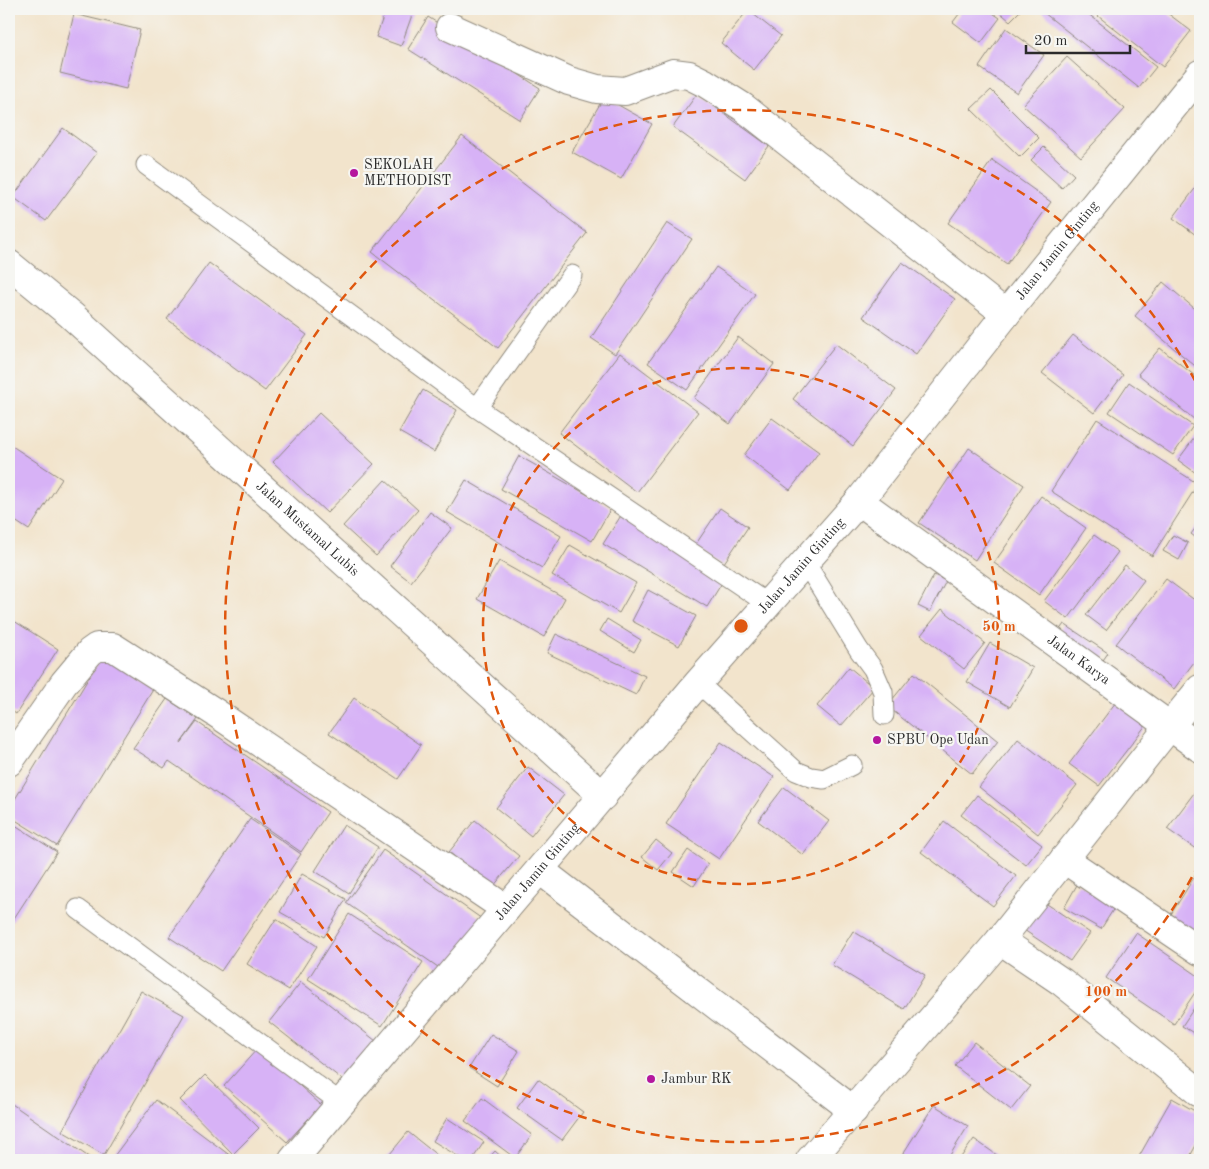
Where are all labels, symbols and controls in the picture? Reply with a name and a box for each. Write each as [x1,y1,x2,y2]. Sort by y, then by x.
scale bar [1026,22,1130,54]
text: 20 m [1034,34,1068,49]
place label: SEKOLAH METHODIST [364,158,451,188]
marker: SEKOLAH METHODIST [348,167,360,179]
street label: Jalan Jamin Ginting [1013,198,1101,303]
street label: Jalan Mustamal Lubis [253,479,362,579]
street label: Jalan Jamin Ginting [756,515,848,617]
centre of rings [732,617,750,635]
text: 50 m [982,620,1016,635]
street label: Jalan Karya [1044,633,1113,687]
place label: SPBU Ope Udan [887,733,989,747]
marker: SPBU Ope Udan [871,734,883,746]
street label: Jalan Jamin Ginting [492,820,583,923]
text: 100 m [1085,985,1127,1000]
place label: Jambur RK [661,1072,732,1086]
marker: Jambur RK [645,1073,657,1085]

